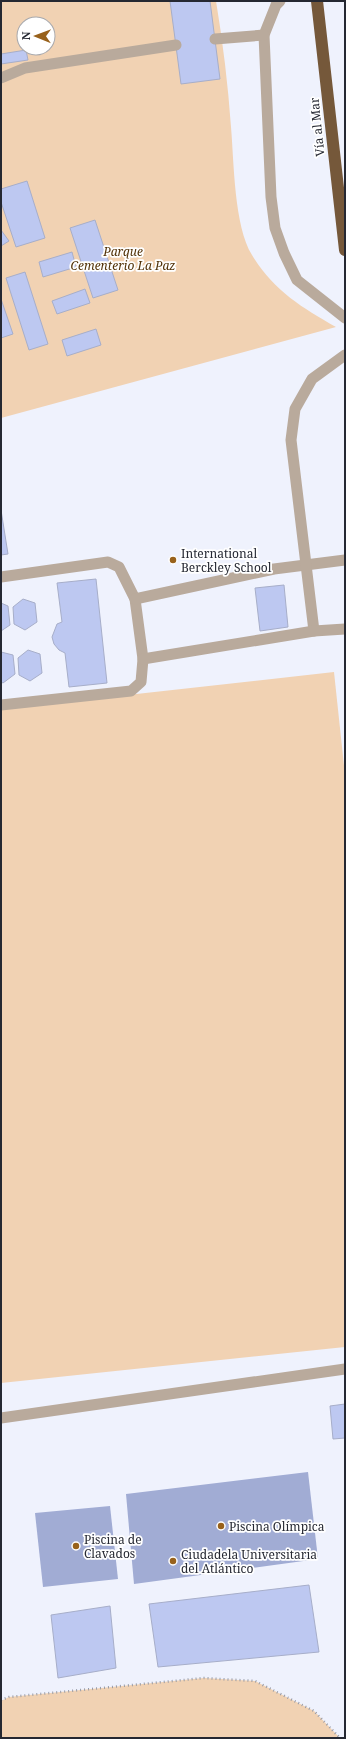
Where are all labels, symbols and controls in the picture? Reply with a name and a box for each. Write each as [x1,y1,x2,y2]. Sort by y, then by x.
north arrow [16,16,56,56]
text: N [18,31,33,40]
street label: Vía al Mar [305,96,329,157]
park label: Parque Cementerio La Paz [71,243,175,274]
place label: International Berckley School [181,545,272,576]
marker: International Berckley School [168,555,178,565]
place label: Piscina Olímpica [229,1518,325,1535]
marker: Piscina Olímpica [216,1521,226,1531]
place label: Piscina de Clavados [84,1531,142,1562]
marker: Piscina de Clavados [71,1541,81,1551]
place label: Ciudadela Universitaria del Atlántico [181,1546,317,1577]
marker: Ciudadela Universitaria del Atlántico [168,1556,178,1566]

